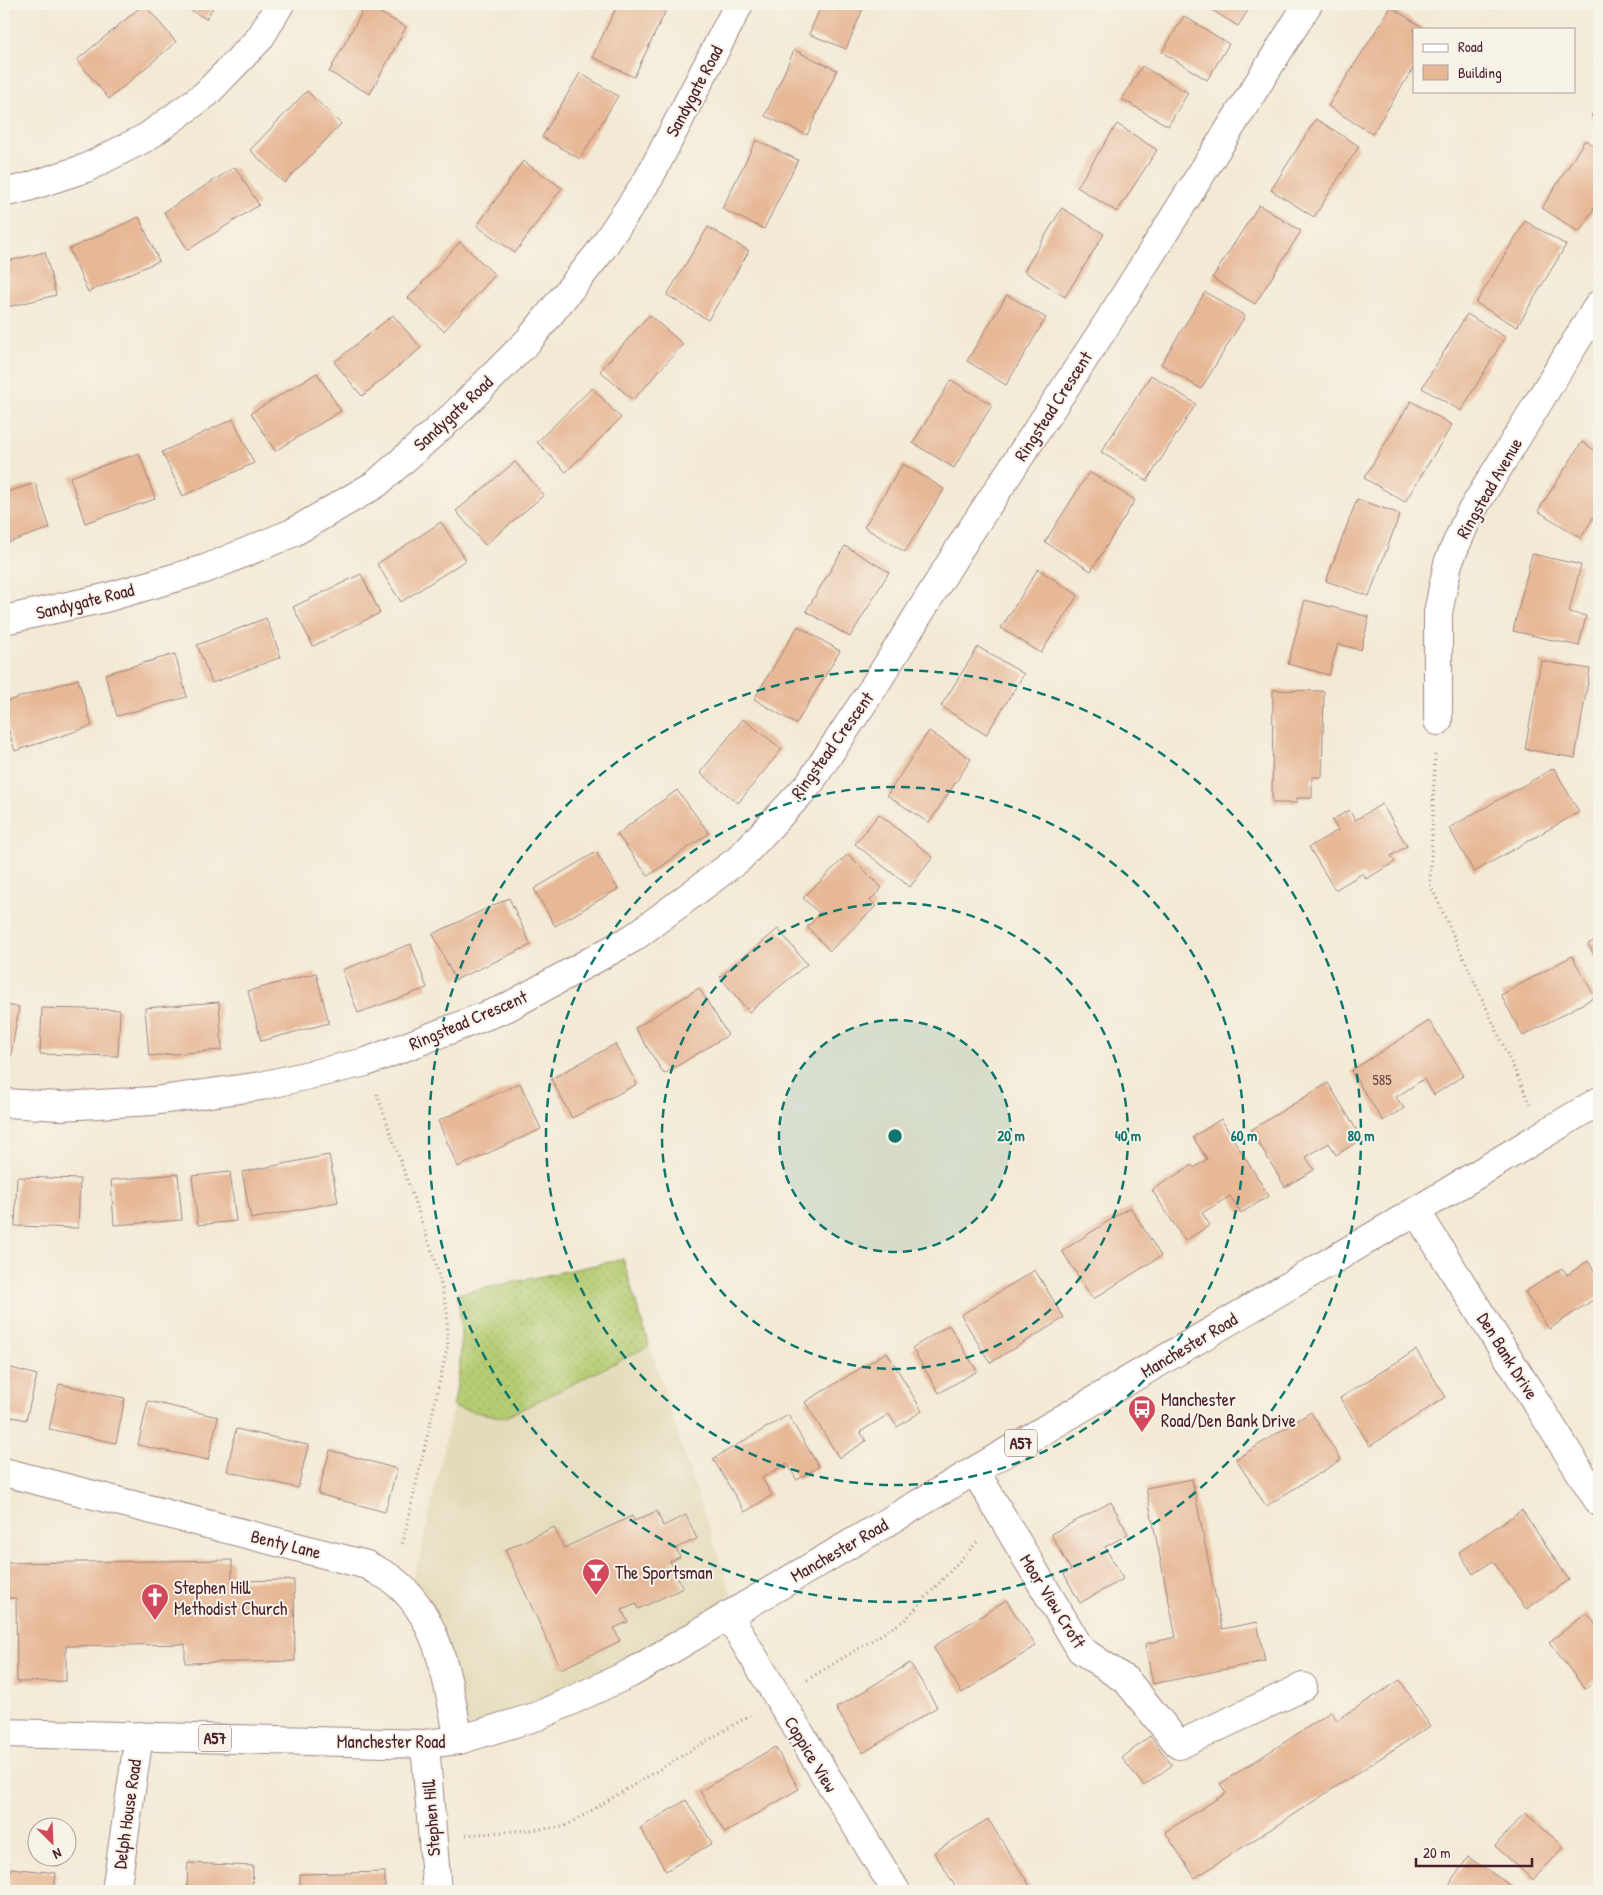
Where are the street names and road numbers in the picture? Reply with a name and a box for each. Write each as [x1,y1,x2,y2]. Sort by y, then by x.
street label: Sandygate Road [659,41,729,141]
street label: Ringstead Crescent [1008,346,1098,466]
street label: Sandygate Road [408,370,498,456]
street label: Ringstead Avenue [1450,433,1528,543]
street label: Sandygate Road [33,577,137,625]
street label: Ringstead Crescent [785,686,880,803]
street label: Ringstead Crescent [405,984,532,1056]
street label: Manchester Road [1136,1306,1242,1384]
street label: Den Bank Drive [1471,1308,1545,1404]
road number: A57 [1005,1430,1037,1456]
street label: Manchester Road [786,1512,892,1588]
street label: Benty Lane [248,1523,324,1565]
street label: Moor View Croft [1014,1549,1092,1654]
street label: Coppice View [779,1711,843,1797]
road number: A57 [199,1725,231,1752]
street label: Manchester Road [337,1729,445,1754]
street label: Delph House Road [107,1758,147,1870]
street label: Stephen Hill [416,1779,446,1857]

